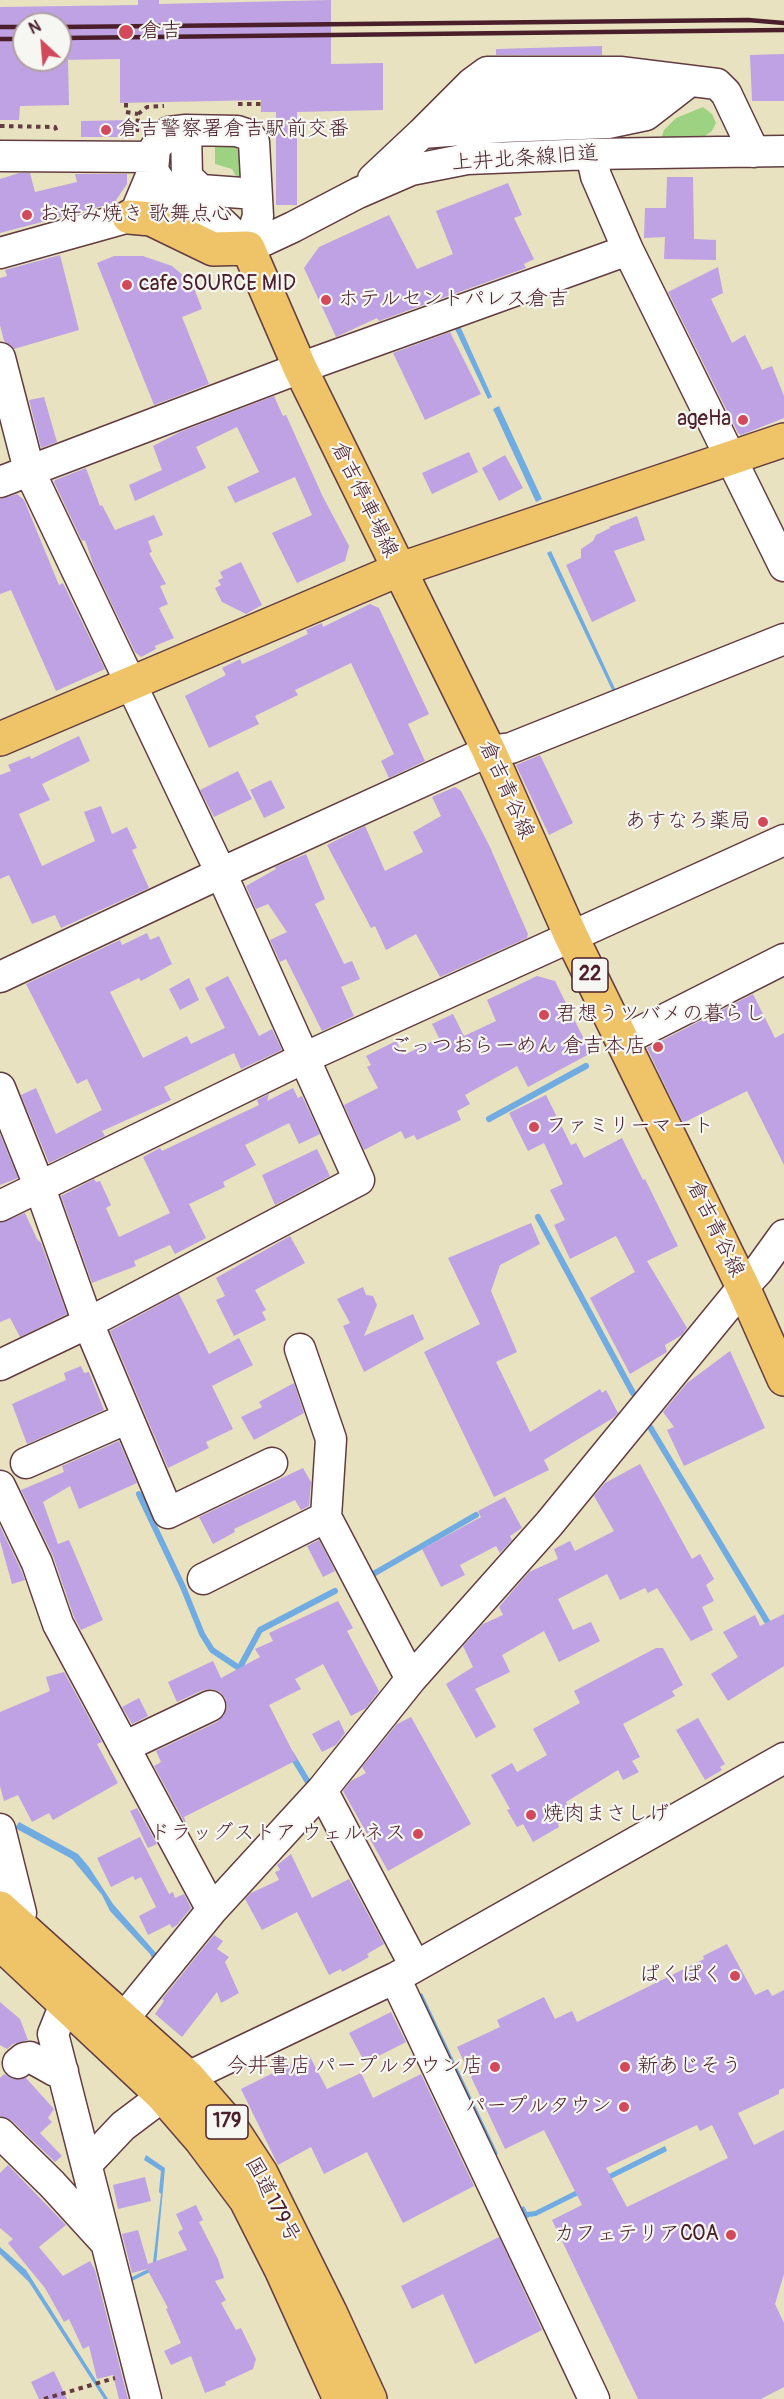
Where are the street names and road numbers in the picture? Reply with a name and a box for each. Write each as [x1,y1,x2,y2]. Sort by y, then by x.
street label: 上井北条線旧道 [451,141,599,177]
street label: 倉吉停車場線 [325,438,403,562]
street label: 倉吉青谷線 [473,737,539,843]
road number: 22 [572,958,608,992]
street label: 倉吉青谷線 [681,1176,749,1282]
road number: 179 [206,2105,248,2139]
street label: 国道179号 [239,2153,305,2247]

